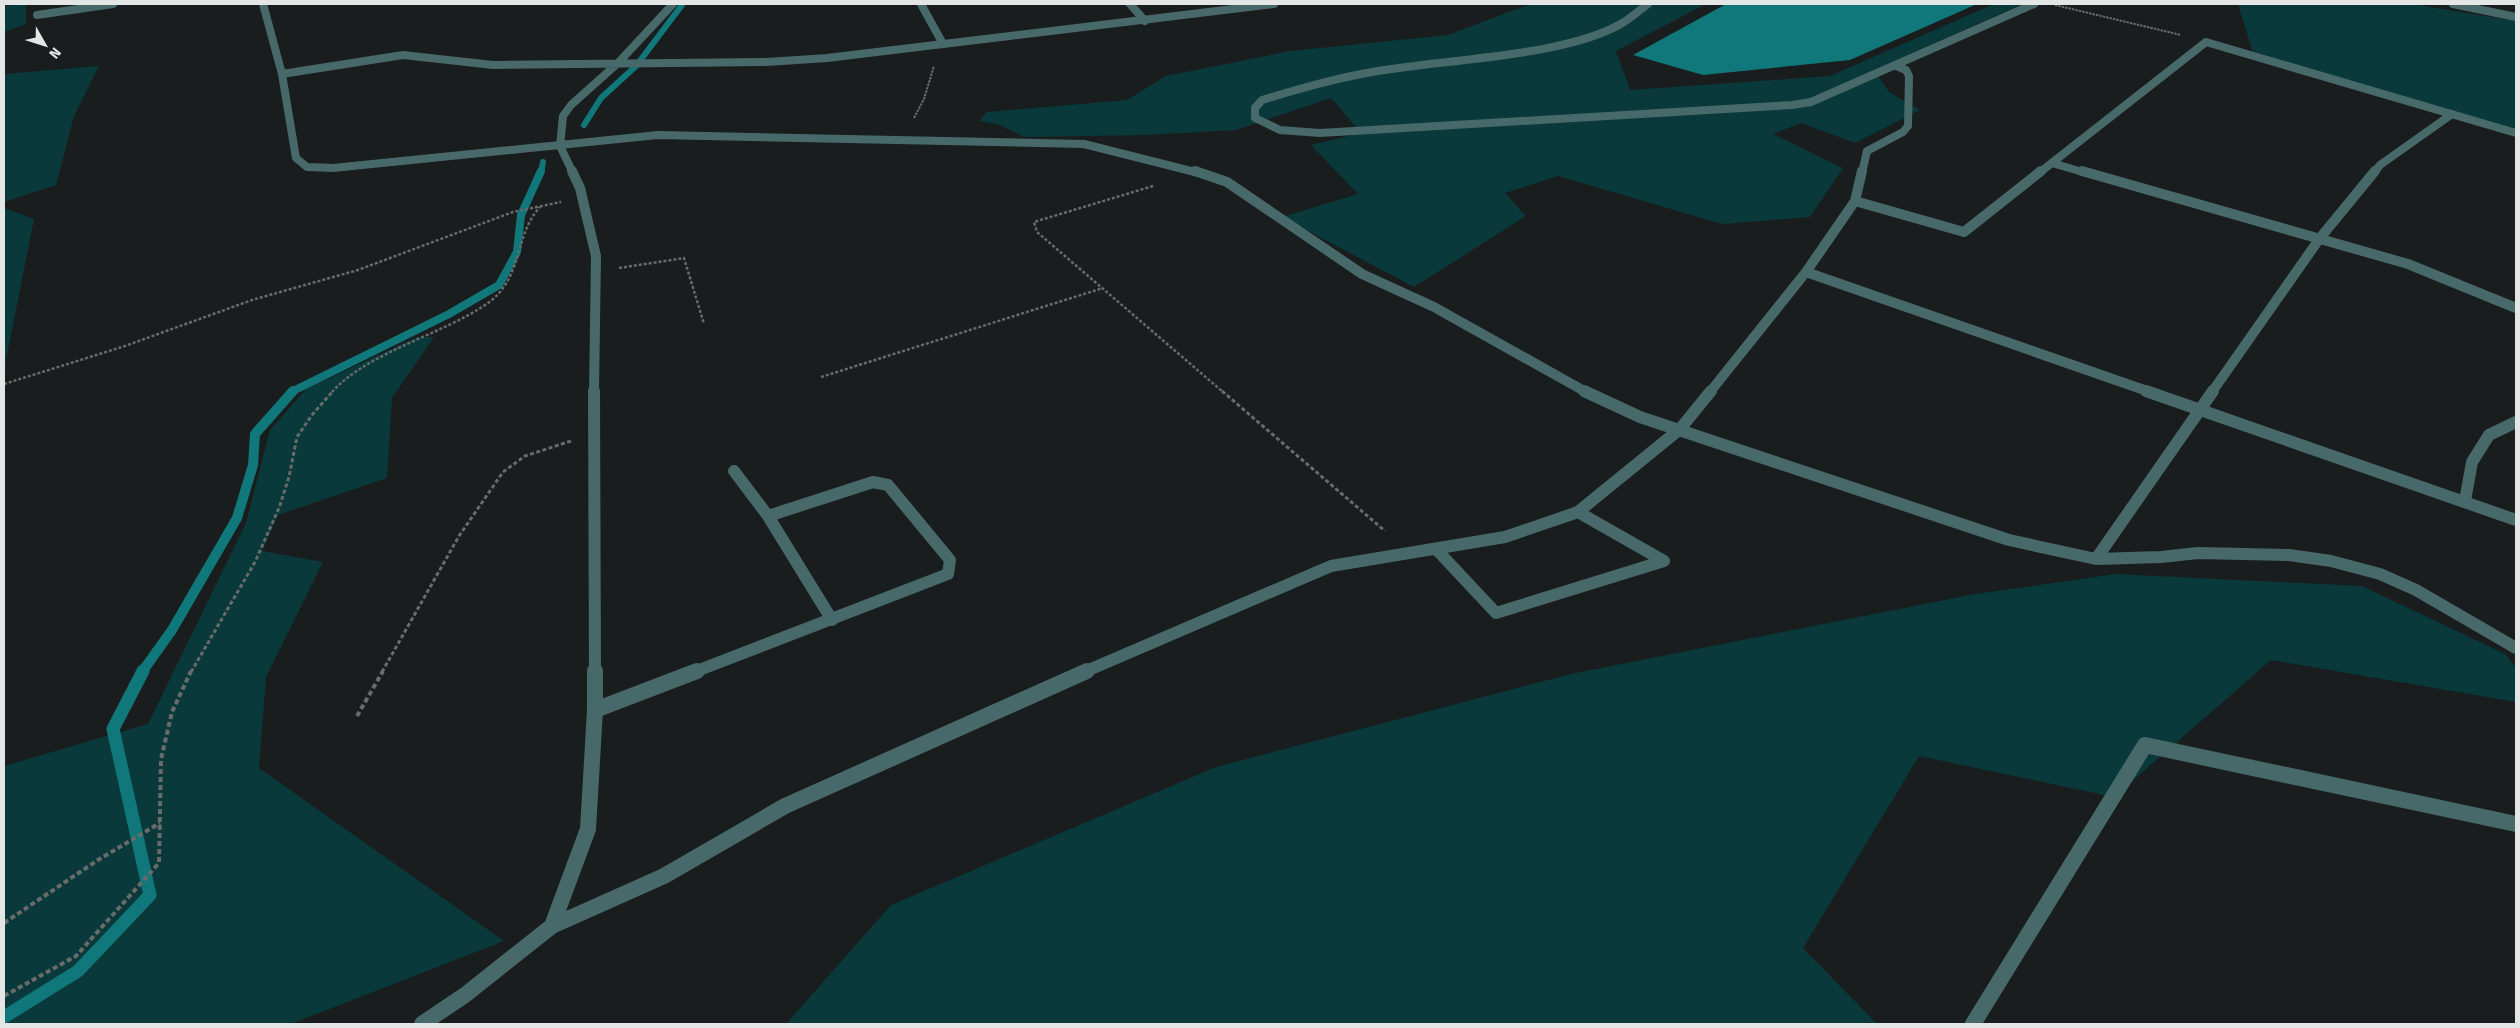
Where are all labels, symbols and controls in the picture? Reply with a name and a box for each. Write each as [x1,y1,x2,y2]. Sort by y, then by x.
north arrow [20,20,70,70]
text: N [45,44,64,62]

